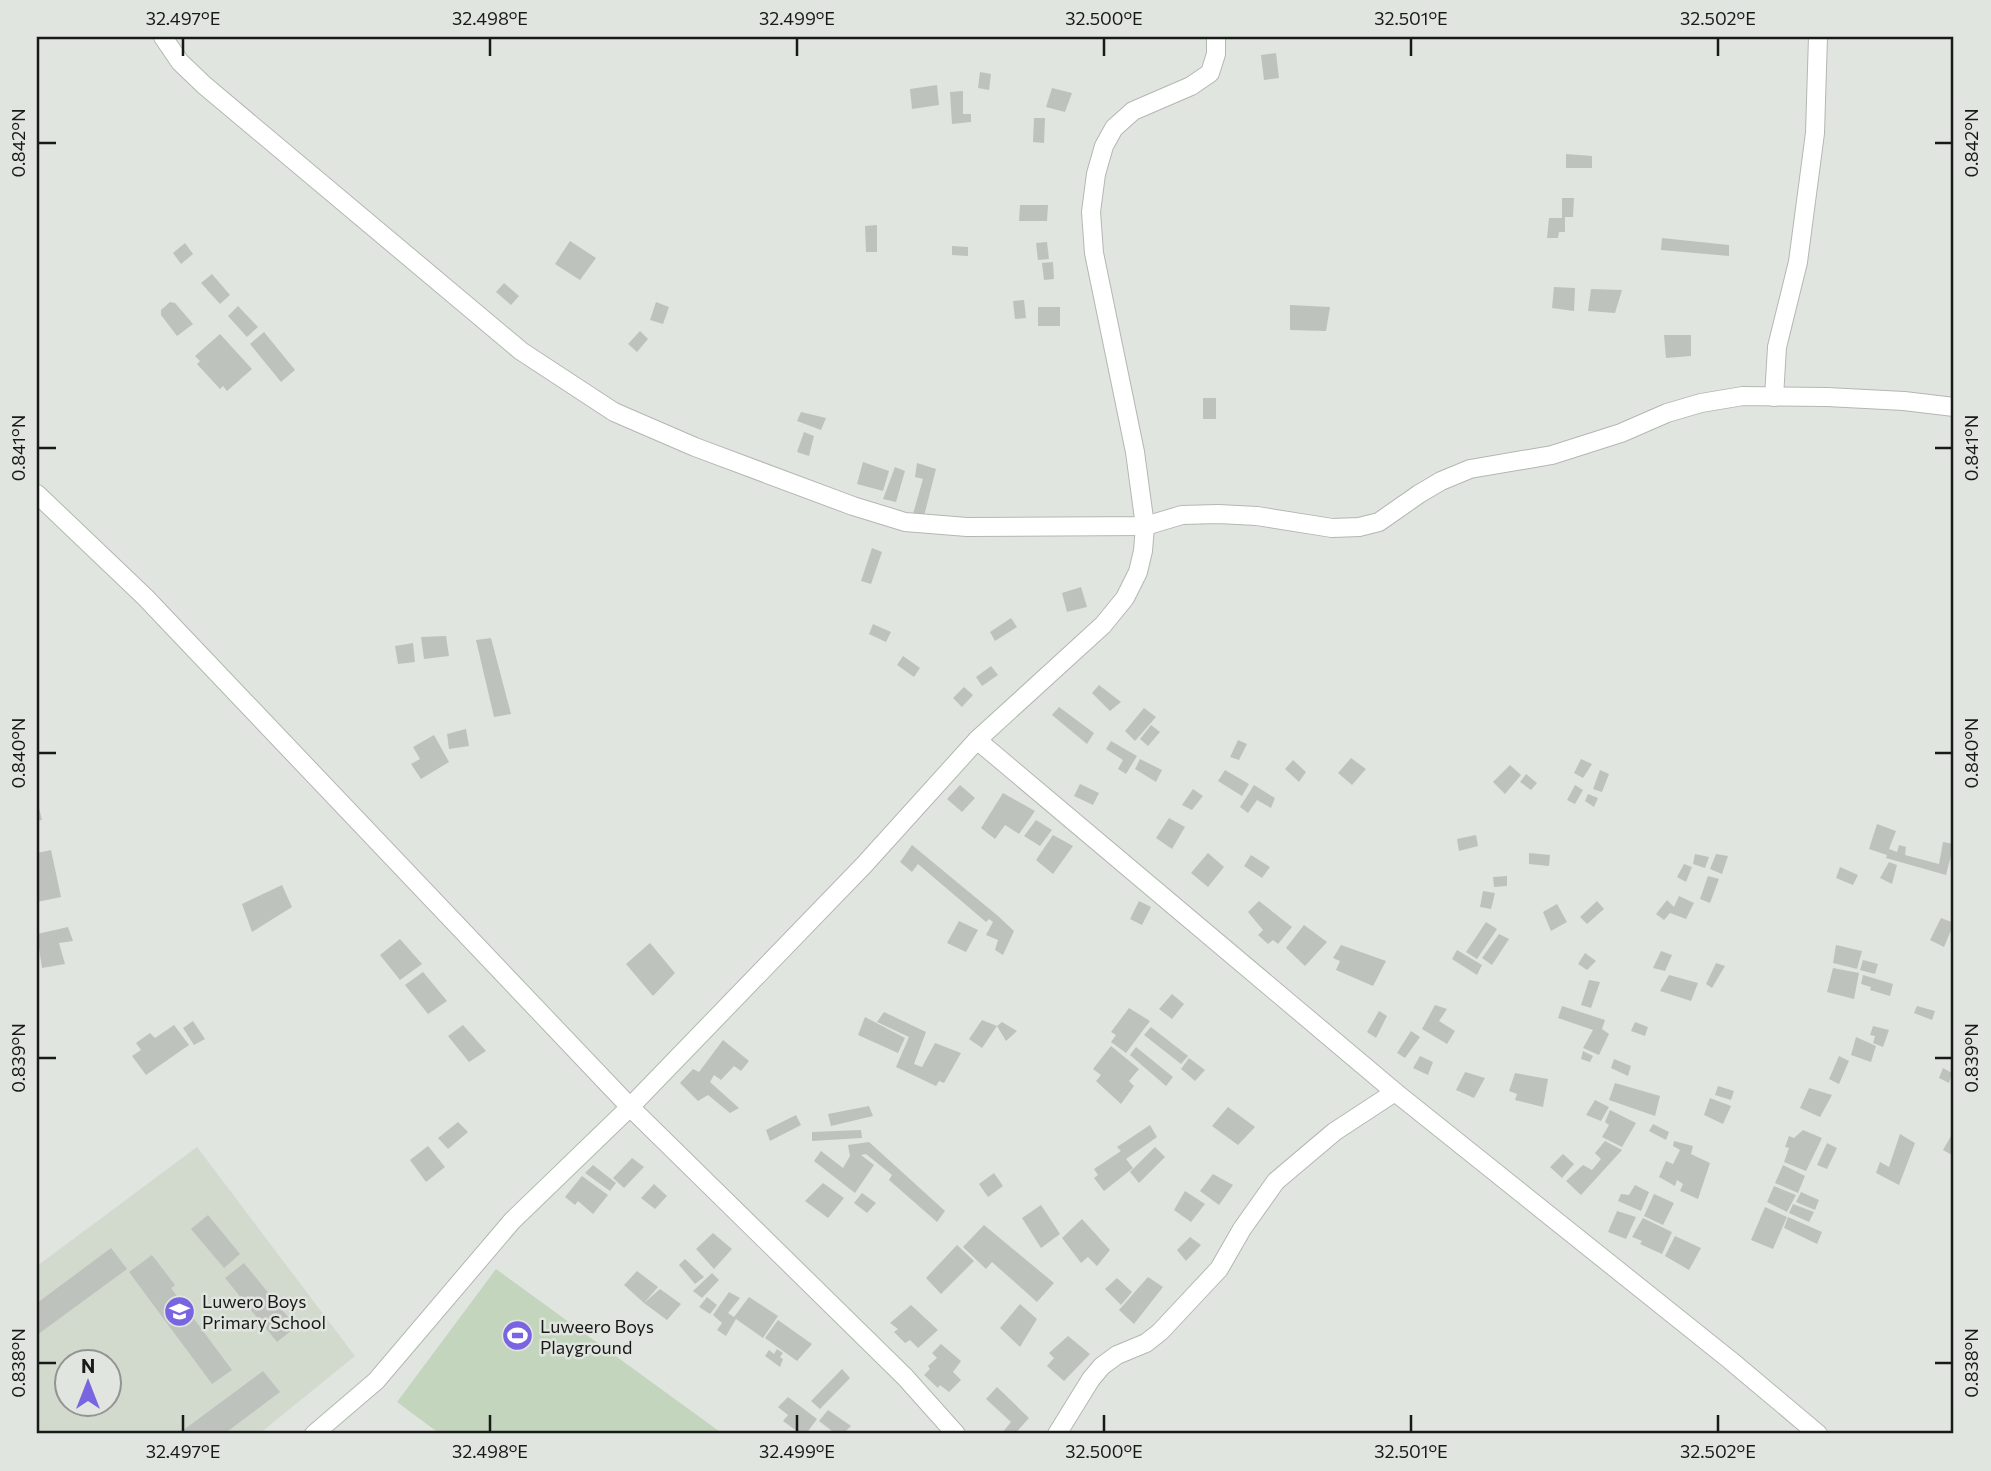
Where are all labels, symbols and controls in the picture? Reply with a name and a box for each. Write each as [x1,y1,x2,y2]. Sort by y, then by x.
text: 32.497°E [146,7,220,29]
text: 32.498°E [452,7,528,29]
text: 32.499°E [759,7,835,29]
text: 32.500°E [1065,7,1143,29]
text: 32.501°E [1374,7,1448,29]
text: 32.502°E [1680,7,1756,29]
text: 0.842°N [7,108,29,178]
text: 0.842°N [1960,108,1982,178]
text: 0.841°N [7,415,29,481]
text: 0.841°N [1960,415,1982,481]
text: 0.840°N [7,718,29,788]
text: 0.840°N [1960,718,1982,788]
text: 0.839°N [7,1023,29,1093]
text: 0.839°N [1960,1023,1982,1093]
place label: Luwero Boys Primary School [202,1290,326,1333]
school or university icon: Luwero Boys Primary School [162,1294,196,1328]
place label: Luweero Boys Playground [540,1315,654,1358]
sports icon: Luweero Boys Playground [500,1319,534,1353]
text: 0.838°N [7,1328,29,1398]
text: 0.838°N [1960,1328,1982,1398]
north arrow [52,1348,122,1418]
text: N [81,1354,95,1377]
text: 32.497°E [146,1440,220,1462]
text: 32.498°E [452,1440,528,1462]
text: 32.499°E [759,1440,835,1462]
text: 32.500°E [1065,1440,1143,1462]
text: 32.501°E [1374,1440,1448,1462]
text: 32.502°E [1680,1440,1756,1462]

